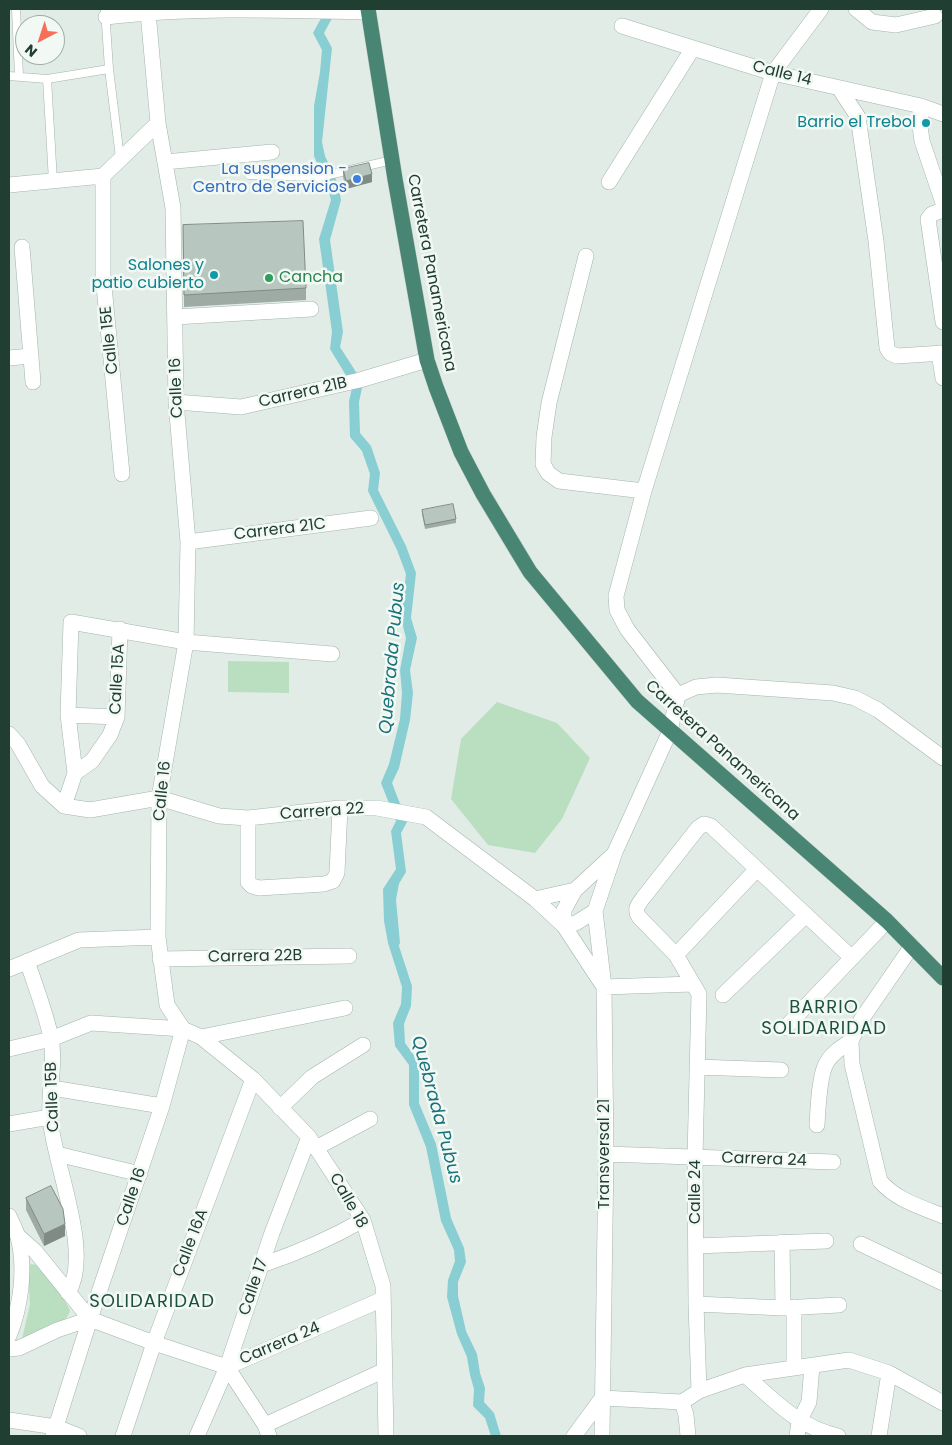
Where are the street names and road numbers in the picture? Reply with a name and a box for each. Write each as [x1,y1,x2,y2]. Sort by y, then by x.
street label: Calle 14 [750,57,814,91]
street label: Carretera Panamericana [402,173,460,373]
street label: Calle 15E [97,305,123,375]
street label: Calle 16 [166,357,188,419]
street label: Carrera 21B [257,373,349,413]
street label: Carrera 21C [233,515,327,545]
street label: Calle 15A [107,643,129,715]
street label: Carretera Panamericana [641,677,803,825]
street label: Calle 16 [150,760,176,822]
street label: Carrera 22 [279,799,365,825]
street label: Carrera 22B [208,947,302,967]
street label: Calle 15B [42,1062,64,1132]
street label: Transversal 21 [595,1099,615,1209]
street label: Carrera 24 [721,1149,807,1171]
street label: Calle 24 [686,1160,706,1224]
street label: Calle 16 [113,1165,151,1229]
street label: Calle 18 [325,1170,371,1232]
street label: Calle 16A [169,1206,213,1280]
street label: Calle 17 [235,1256,273,1318]
street label: Carrera 24 [237,1318,323,1370]

